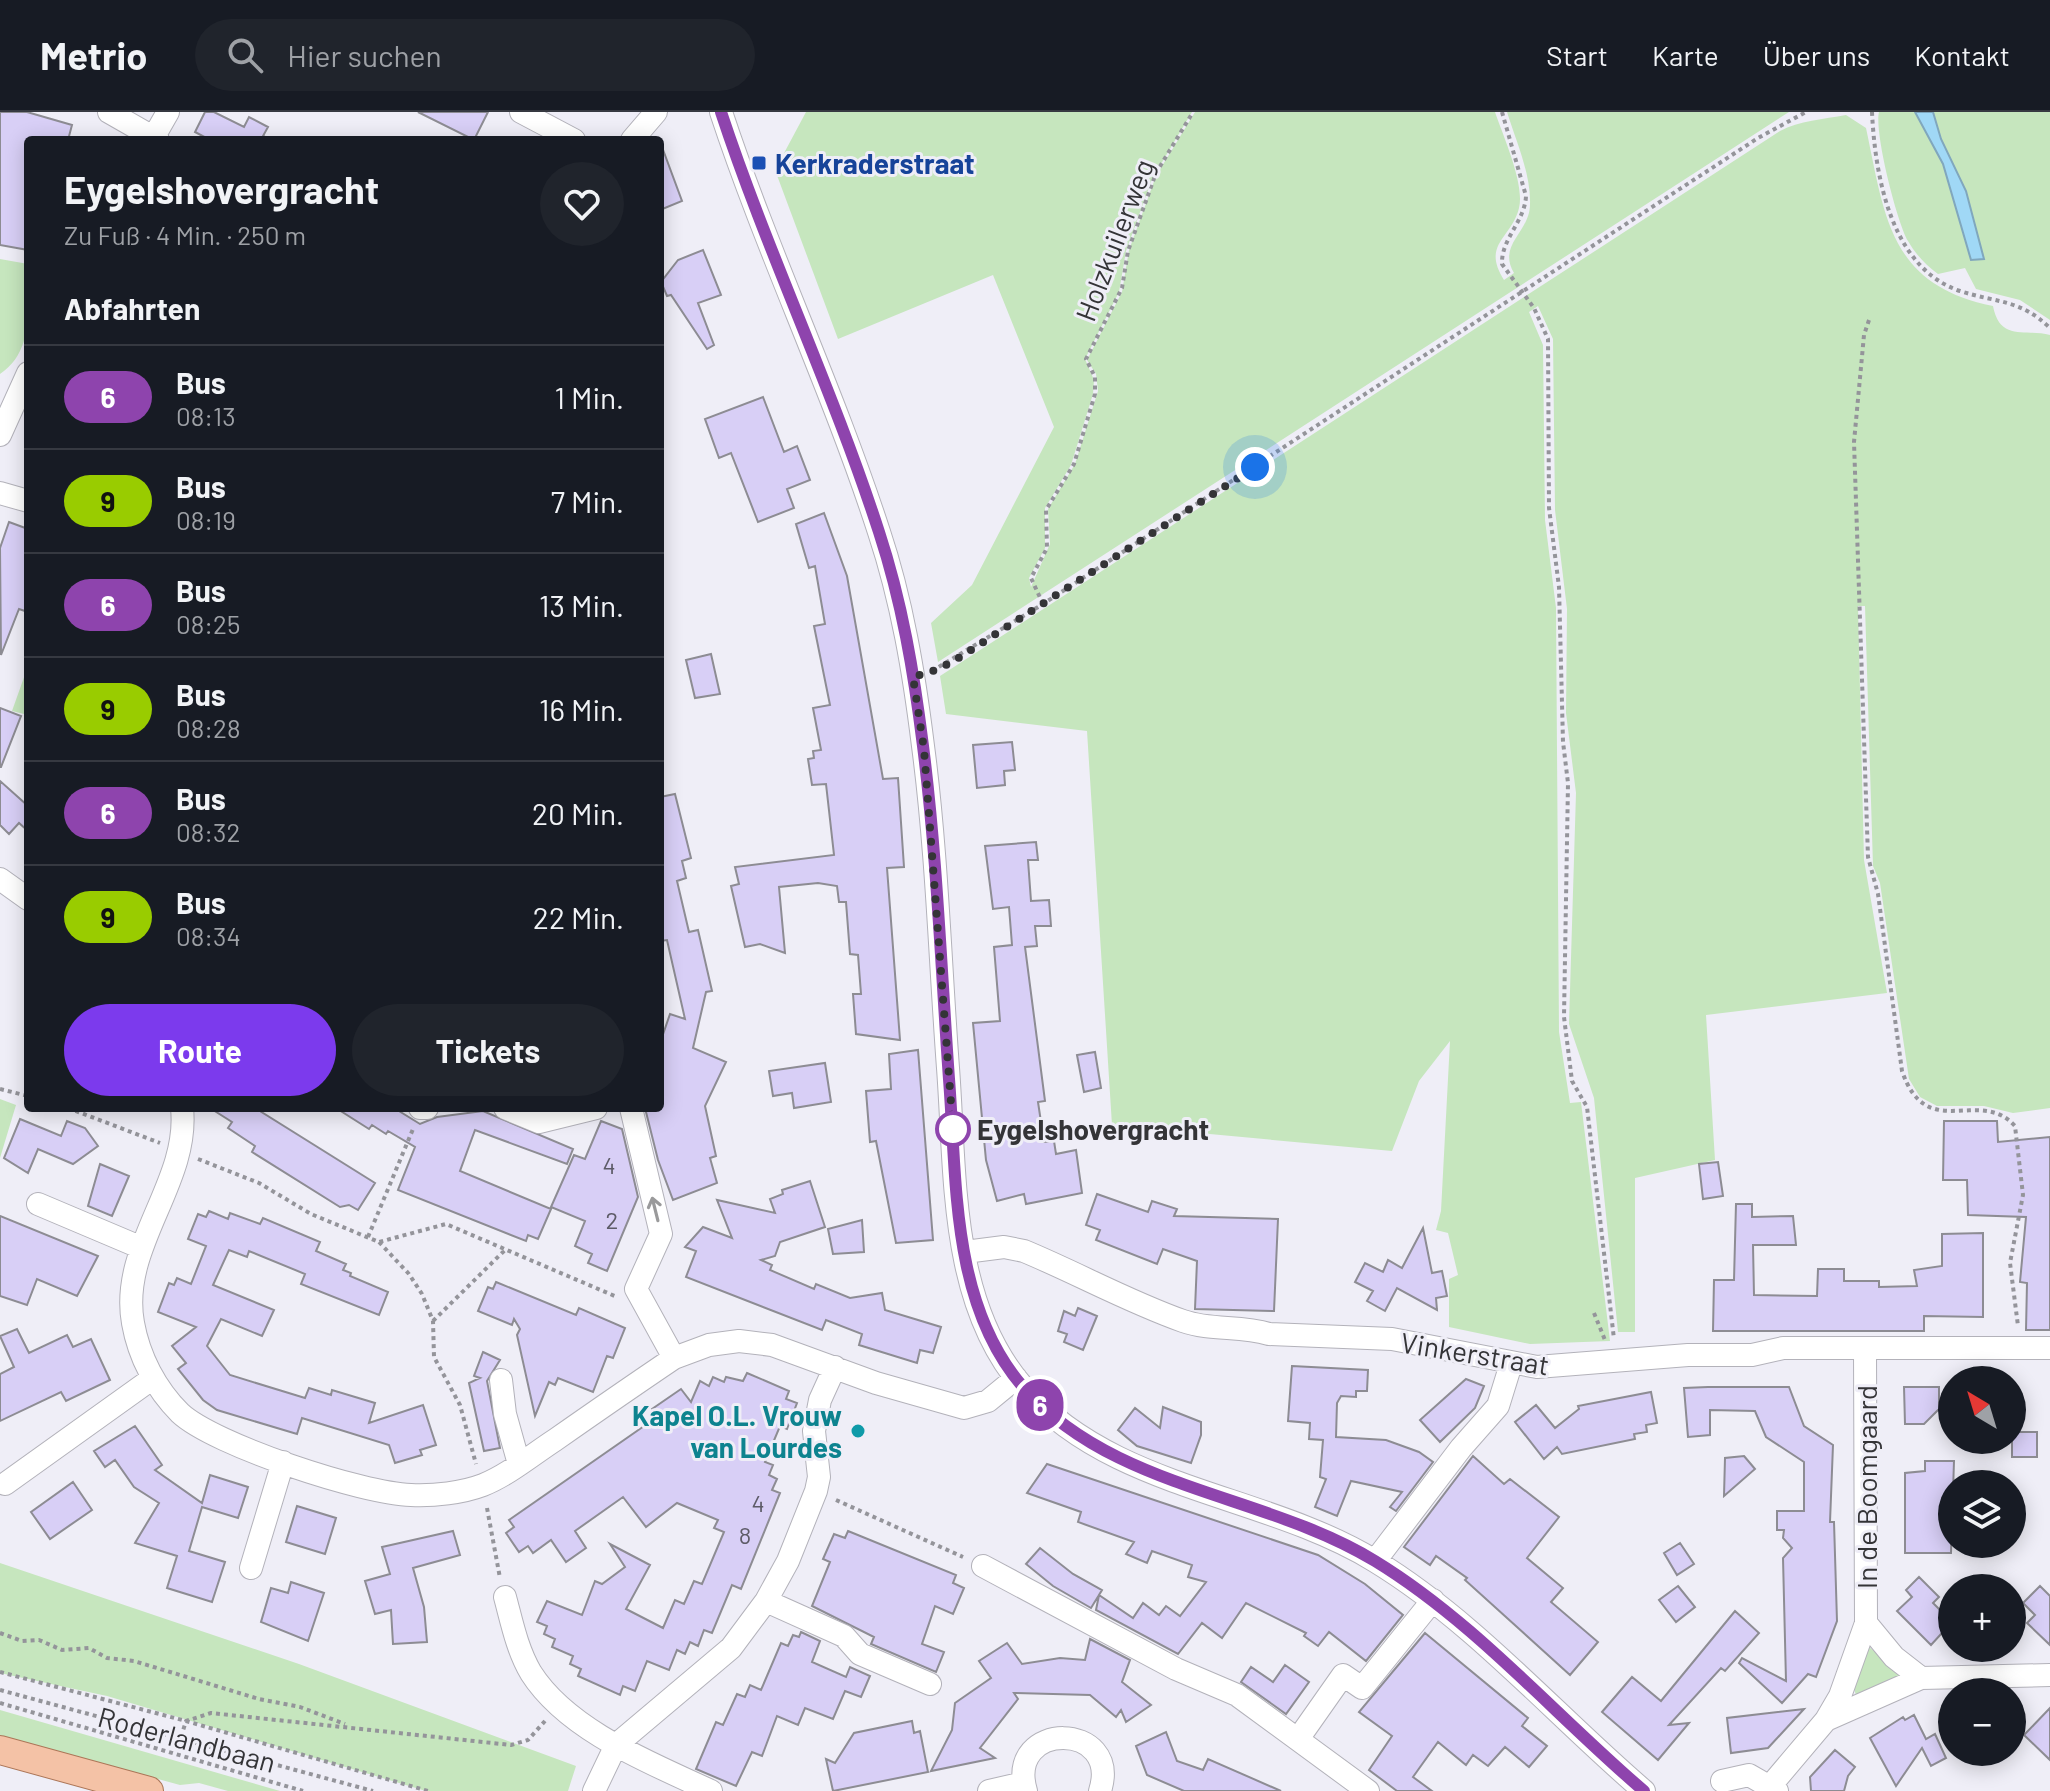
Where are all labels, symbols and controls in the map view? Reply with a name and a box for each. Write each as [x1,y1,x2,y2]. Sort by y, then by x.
search box [195,19,755,91]
text: Metrio [40,32,147,78]
icon: search [223,33,267,77]
text: Hier suchen [287,37,442,73]
text: Start [1546,38,1608,72]
text: Karte [1652,38,1719,72]
text: Über uns [1763,38,1870,72]
text: Kontakt [1914,38,2010,72]
place label: Kerkraderstraat [775,146,975,180]
marker: Kerkraderstraat [750,154,768,172]
street label: Holzkuilerweg [1068,154,1160,326]
button: heart [540,162,624,246]
text: Eygelshovergracht [64,166,379,212]
text: Zu Fuß · 4 Min. · 250 m [64,219,306,250]
text: Abfahrten [64,290,200,326]
text: Bus [176,364,226,400]
text: 1 Min. [555,379,624,415]
text: 6 [100,380,116,414]
text: 08:13 [176,400,236,431]
your location [1235,447,1275,487]
text: Bus [176,468,226,504]
text: 7 Min. [551,483,624,519]
text: 9 [101,484,115,518]
text: 08:19 [176,504,236,535]
text: Bus [176,572,226,608]
text: 13 Min. [539,587,624,623]
text: 6 [100,588,116,622]
text: 08:25 [176,608,240,639]
text: Bus [176,676,226,712]
text: 16 Min. [539,691,624,727]
text: 9 [101,692,115,726]
text: 08:28 [176,712,241,743]
text: Bus [176,780,226,816]
text: 20 Min. [532,795,624,831]
text: 6 [100,796,116,830]
text: 08:32 [176,816,240,847]
text: Bus [176,884,226,920]
text: 22 Min. [533,899,624,935]
text: 9 [101,900,115,934]
text: 08:34 [176,920,241,951]
button: Route [64,1004,336,1096]
button: Tickets [352,1004,624,1096]
marker: Eygelshovergracht [936,1112,970,1146]
place label: Eygelshovergracht [977,1112,1209,1146]
house number: 4 [602,1150,616,1179]
one-way arrow [647,1197,662,1223]
house number: 2 [606,1205,618,1234]
street label: Vinkerstraat [1398,1324,1552,1382]
north arrow [1938,1366,2026,1454]
map controls [1938,1366,2026,1766]
line badge: 6 [1014,1379,1066,1431]
street label: In de Boomgaard [1849,1385,1883,1589]
text: 6 [1032,1388,1048,1422]
place label: Kapel O.L. Vrouw van Lourdes [632,1398,842,1464]
marker: Kapel O.L. Vrouw van Lourdes [849,1422,867,1440]
button: layers [1938,1470,2026,1558]
house number: 4 [751,1488,765,1517]
house number: 8 [739,1520,751,1549]
button: + [1938,1574,2026,1662]
button: − [1938,1678,2026,1766]
street label: Roderlandbaan [94,1699,280,1779]

